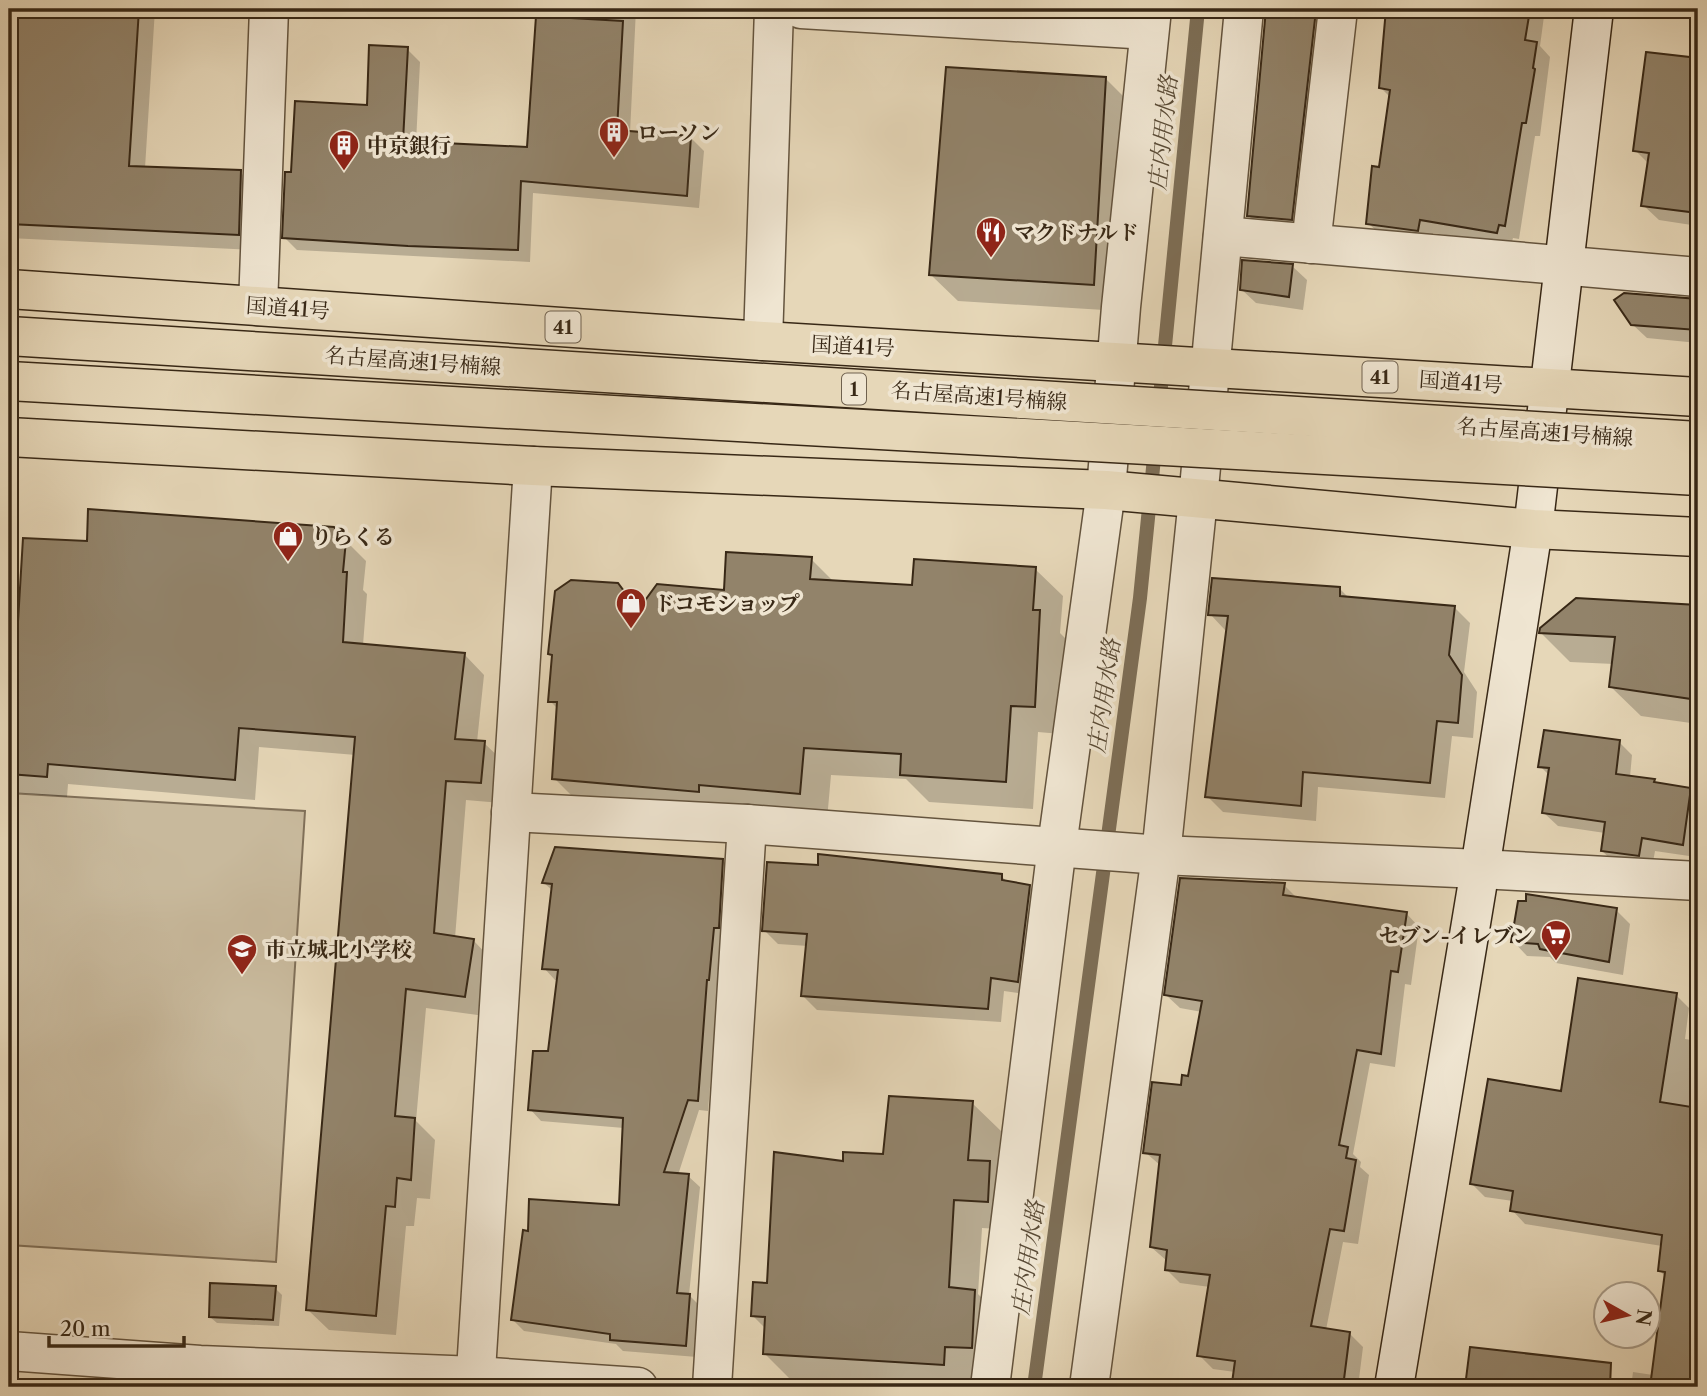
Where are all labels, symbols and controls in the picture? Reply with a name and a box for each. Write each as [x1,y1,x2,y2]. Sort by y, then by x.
water label: 庄内用水路 [1143,72,1183,192]
building icon: ローソン [597,115,631,159]
place label: ローソン [637,120,720,145]
building icon: 中京銀行 [327,128,361,172]
place label: 中京銀行 [367,133,451,158]
restaurant icon: マクドナルド [974,215,1008,259]
place label: マクドナルド [1014,220,1139,245]
street label: 国道41号 [245,293,331,323]
road number: 41 [546,312,580,342]
street label: 国道41号 [810,331,896,361]
street label: 名古屋高速1号楠線 [324,342,502,380]
road number: 41 [1362,362,1398,392]
street label: 国道41号 [1418,367,1504,397]
road number: 1 [842,374,866,404]
street label: 名古屋高速1号楠線 [890,377,1068,415]
street label: 名古屋高速1号楠線 [1456,413,1634,451]
shop icon: りらくる [271,519,305,563]
place label: りらくる [311,524,395,549]
shop icon: ドコモショップ [614,586,648,630]
place label: ドコモショップ [654,591,800,616]
water label: 庄内用水路 [1082,635,1126,755]
supermarket icon: セブン-イレブン [1539,918,1573,962]
place label: セブン-イレブン [1378,923,1533,948]
school or university icon: 市立城北小学校 [225,932,259,976]
place label: 市立城北小学校 [265,937,412,962]
water label: 庄内用水路 [1006,1197,1050,1317]
north arrow [1592,1280,1662,1350]
scale bar [49,1305,184,1349]
text: N [1631,1308,1656,1327]
text: 20 m [60,1316,111,1341]

